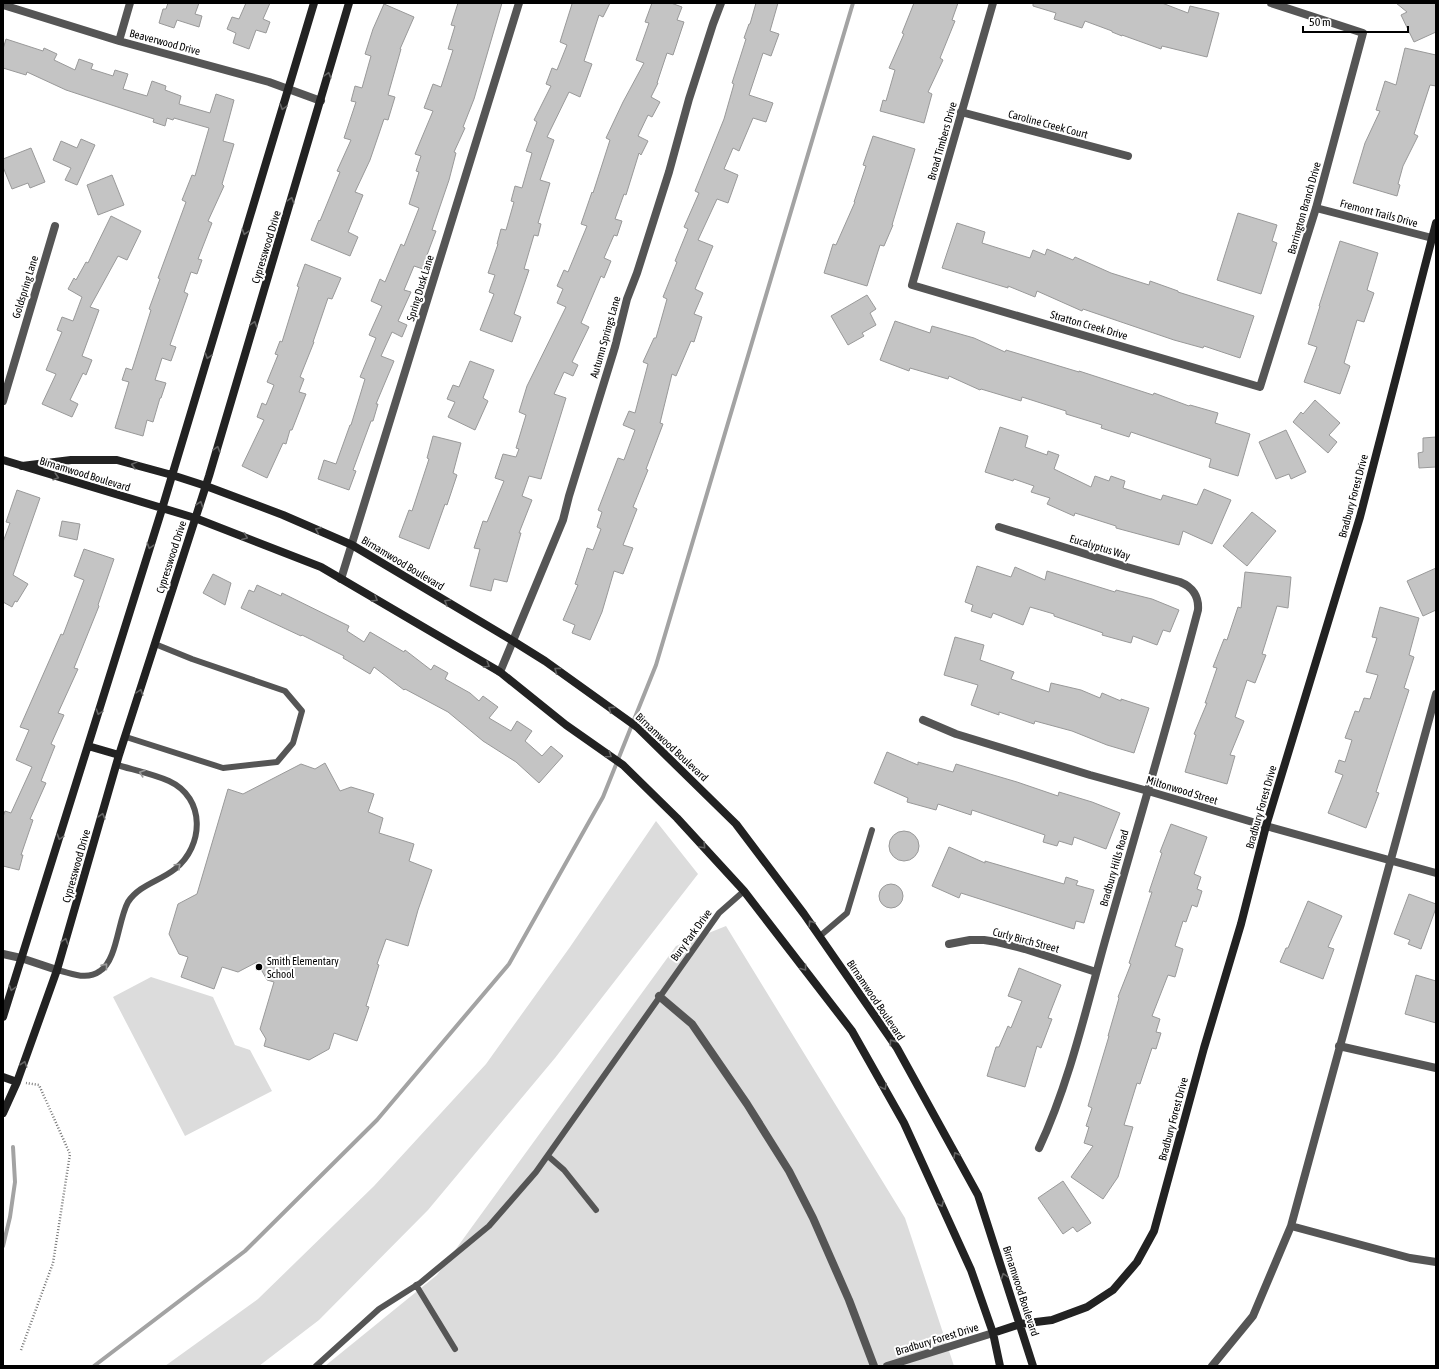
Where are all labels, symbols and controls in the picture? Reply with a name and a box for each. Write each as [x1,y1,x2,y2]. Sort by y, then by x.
scale bar [1303,8,1408,34]
text: 50 m [1309,15,1331,29]
street label: Beaverwood Drive [128,27,202,57]
one-way arrow [323,72,332,79]
street label: Broad Timbers Drive [925,101,959,181]
one-way arrow [279,104,288,111]
street label: Caroline Creek Court [1007,108,1089,140]
street label: Barrington Branch Drive [1285,160,1323,256]
one-way arrow [286,196,295,203]
street label: Fremont Trails Drive [1339,197,1419,229]
street label: Cypresswood Drive [249,209,283,285]
one-way arrow [241,228,250,235]
street label: Spring Dusk Lane [404,253,436,323]
street label: Goldspring Lane [10,254,40,320]
street label: Autumn Springs Lane [588,295,622,379]
street label: Stratton Creek Drive [1049,308,1129,342]
one-way arrow [249,321,258,328]
one-way arrow [204,353,213,360]
one-way arrow [212,446,221,453]
street label: Bradbury Forest Drive [1336,453,1370,539]
street label: Birnamwood Boulevard [38,454,132,494]
one-way arrow [131,461,138,470]
one-way arrow [53,472,60,481]
one-way arrow [195,501,204,508]
street label: Cypresswood Drive [154,519,188,595]
one-way arrow [314,527,322,535]
one-way arrow [240,532,248,540]
street label: Eucalyptus Way [1068,532,1132,562]
street label: Birnamwood Boulevard [360,534,446,592]
one-way arrow [146,542,155,549]
one-way arrow [371,594,378,601]
one-way arrow [444,599,451,606]
one-way arrow [483,660,490,667]
one-way arrow [554,667,561,675]
one-way arrow [135,689,144,696]
one-way arrow [609,707,616,714]
one-way arrow [95,709,104,716]
street label: Birnamwood Boulevard [633,710,711,784]
one-way arrow [605,750,612,757]
street label: Bradbury Forest Drive [1243,764,1279,850]
one-way arrow [139,769,146,777]
street label: Miltonwood Street [1145,773,1219,807]
one-way arrow [97,813,106,820]
street label: Cypresswood Drive [60,828,92,904]
street label: Bradbury Hills Road [1097,828,1131,908]
one-way arrow [56,833,65,840]
one-way arrow [699,841,706,849]
one-way arrow [173,864,180,871]
street label: Bury Park Drive [668,907,714,963]
one-way arrow [809,921,816,928]
street label: Curly Birch Street [991,925,1061,955]
one-way arrow [60,938,69,945]
place label: Smith Elementary School [267,955,339,980]
street label: Birnamwood Boulevard [845,958,907,1042]
marker: Smith Elementary School [254,962,264,972]
one-way arrow [101,963,108,970]
one-way arrow [799,963,806,970]
one-way arrow [8,984,17,991]
one-way arrow [889,1039,897,1046]
one-way arrow [19,1061,28,1068]
street label: Bradbury Forest Drive [1156,1076,1190,1162]
one-way arrow [879,1083,887,1090]
one-way arrow [953,1152,960,1160]
one-way arrow [936,1199,944,1207]
street label: Birnamwood Boulevard [1001,1244,1041,1338]
one-way arrow [1000,1272,1009,1279]
street label: Bradbury Forest Drive [894,1321,980,1357]

